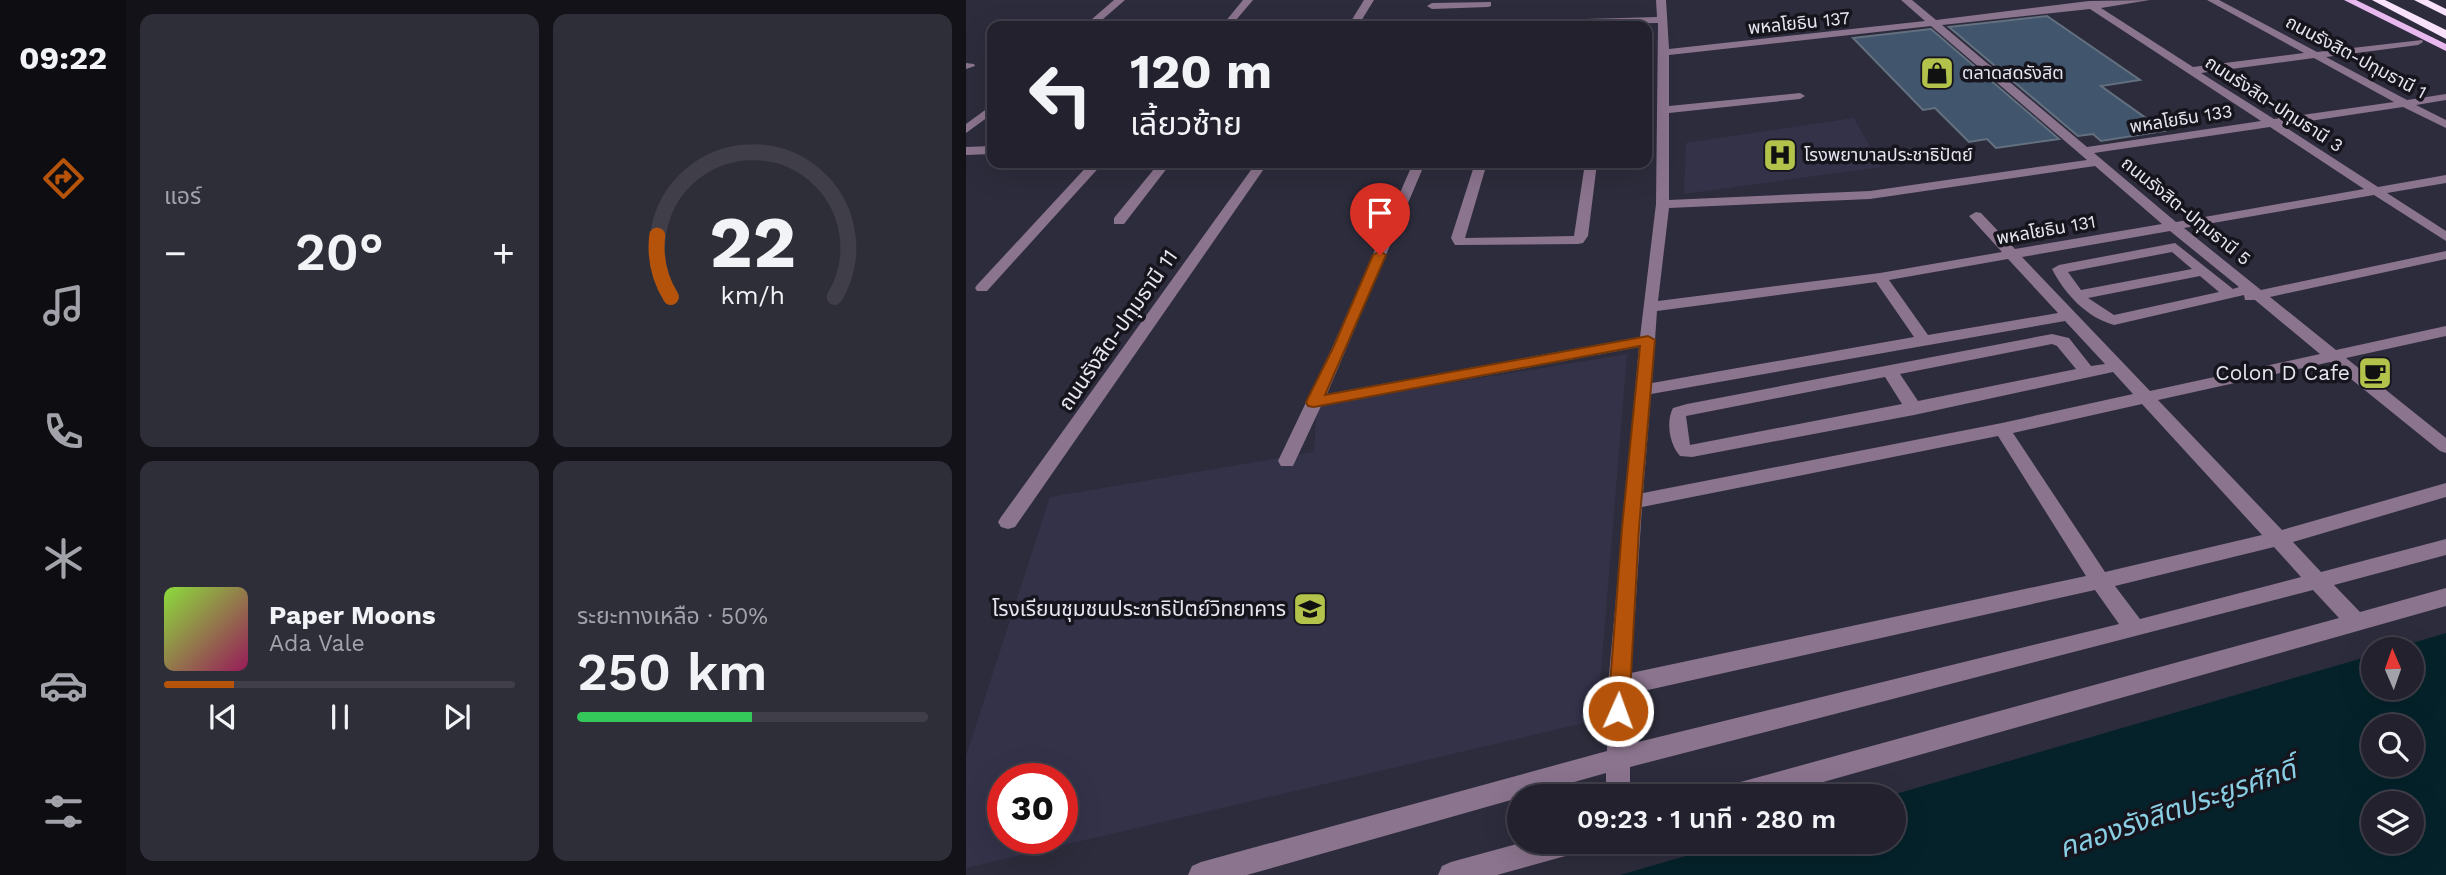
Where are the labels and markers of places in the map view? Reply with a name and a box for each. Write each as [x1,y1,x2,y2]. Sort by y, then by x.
shop icon: ตลาดสดรังสิต [1918,54,1956,92]
place label: ตลาดสดรังสิต [1962,62,2064,83]
hospital icon: โรงพยาบาลประชาธิปัตย์ [1761,136,1799,174]
place label: โรงพยาบาลประชาธิปัตย์ [1804,144,1973,165]
pin [1350,183,1410,255]
cafe icon: Colon D Cafe [2356,354,2394,392]
place label: Colon D Cafe [2215,360,2350,385]
school or university icon: โรงเรียนชุมชนประชาธิปัตย์วิทยาคาร [1291,590,1329,628]
place label: โรงเรียนชุมชนประชาธิปัตย์วิทยาคาร [992,596,1286,622]

